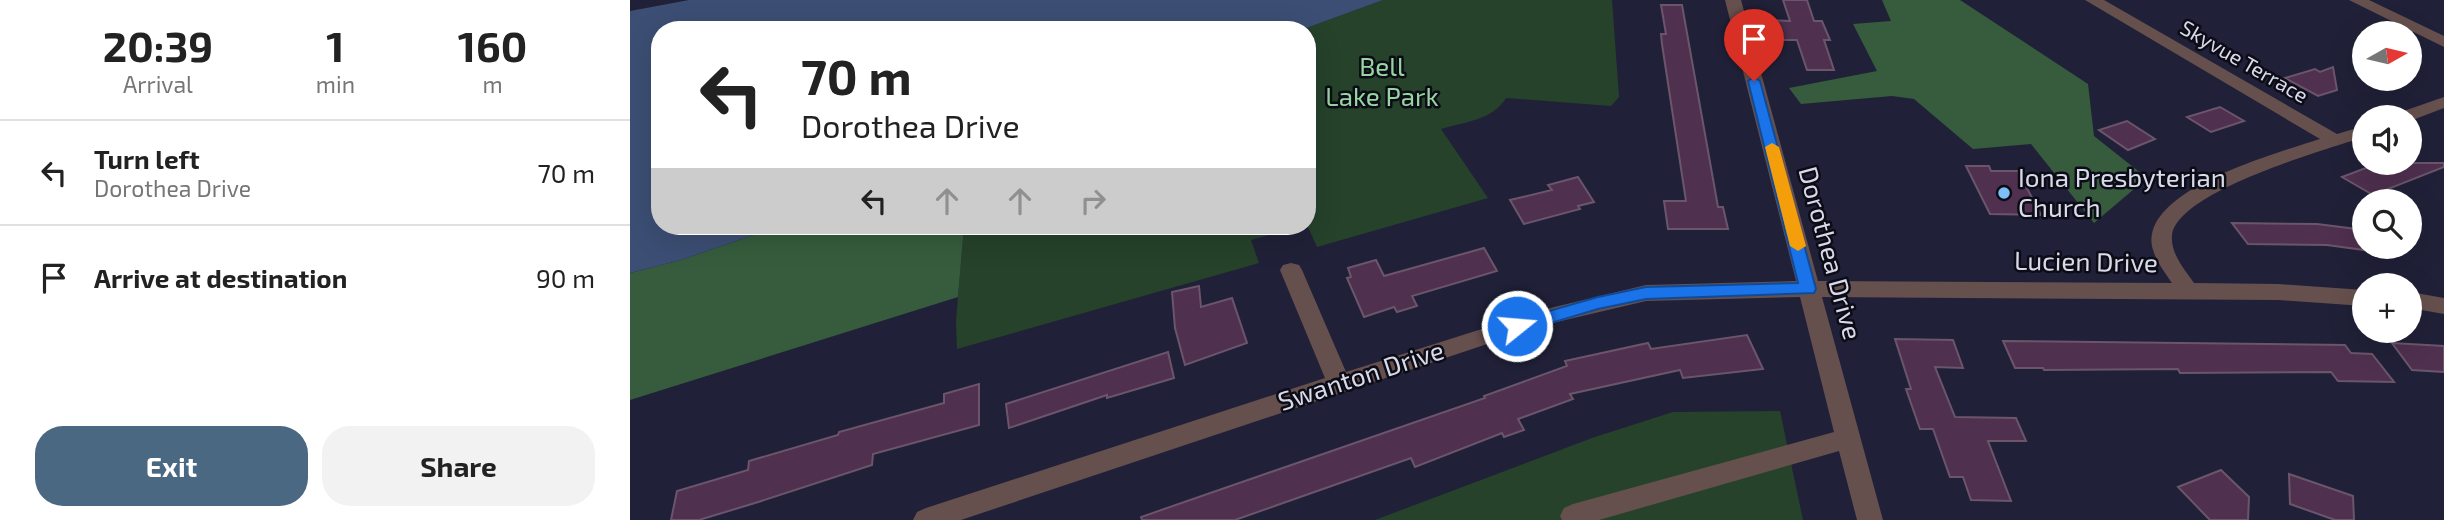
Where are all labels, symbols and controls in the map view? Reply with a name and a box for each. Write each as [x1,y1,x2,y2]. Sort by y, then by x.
pin [1724,9,1784,81]
street label: Skyvue Terrace [2177,14,2313,107]
text: 20:39 [103,20,213,70]
text: 1 [326,20,344,70]
text: 160 [458,20,527,70]
icon: arrive [1735,20,1773,58]
north arrow [2352,21,2422,91]
map controls [2352,21,2422,343]
text: 70 m [801,46,912,105]
icon: left [686,49,777,140]
park label: Bell Lake Park [1325,50,1439,111]
text: Arrival [123,70,193,98]
text: min [316,70,355,98]
text: m [482,70,503,98]
button: sound [2352,105,2422,175]
text: Dorothea Drive [801,106,1020,144]
text: Turn left [94,143,200,174]
icon: left [35,154,73,192]
text: 70 m [537,157,595,188]
place label: Iona Presbyterian Church [2018,161,2226,222]
street label: Dorothea Drive [1793,163,1869,342]
text: Dorothea Drive [94,174,251,202]
icon: left [855,182,893,220]
icon: ahead [928,182,966,220]
icon: ahead [1001,182,1039,220]
icon: right [1074,182,1112,220]
marker: Iona Presbyterian Church [1996,185,2012,201]
button: search [2352,189,2422,259]
street label: Lucien Drive [2014,244,2158,277]
icon: arrive [35,259,73,297]
text: Arrive at destination [94,262,347,293]
text: 90 m [536,262,595,293]
button: + [2352,273,2422,343]
position arrow [1480,289,1554,363]
street label: Swanton Drive [1274,333,1447,416]
button: Exit [35,426,308,506]
button: Share [322,426,595,506]

